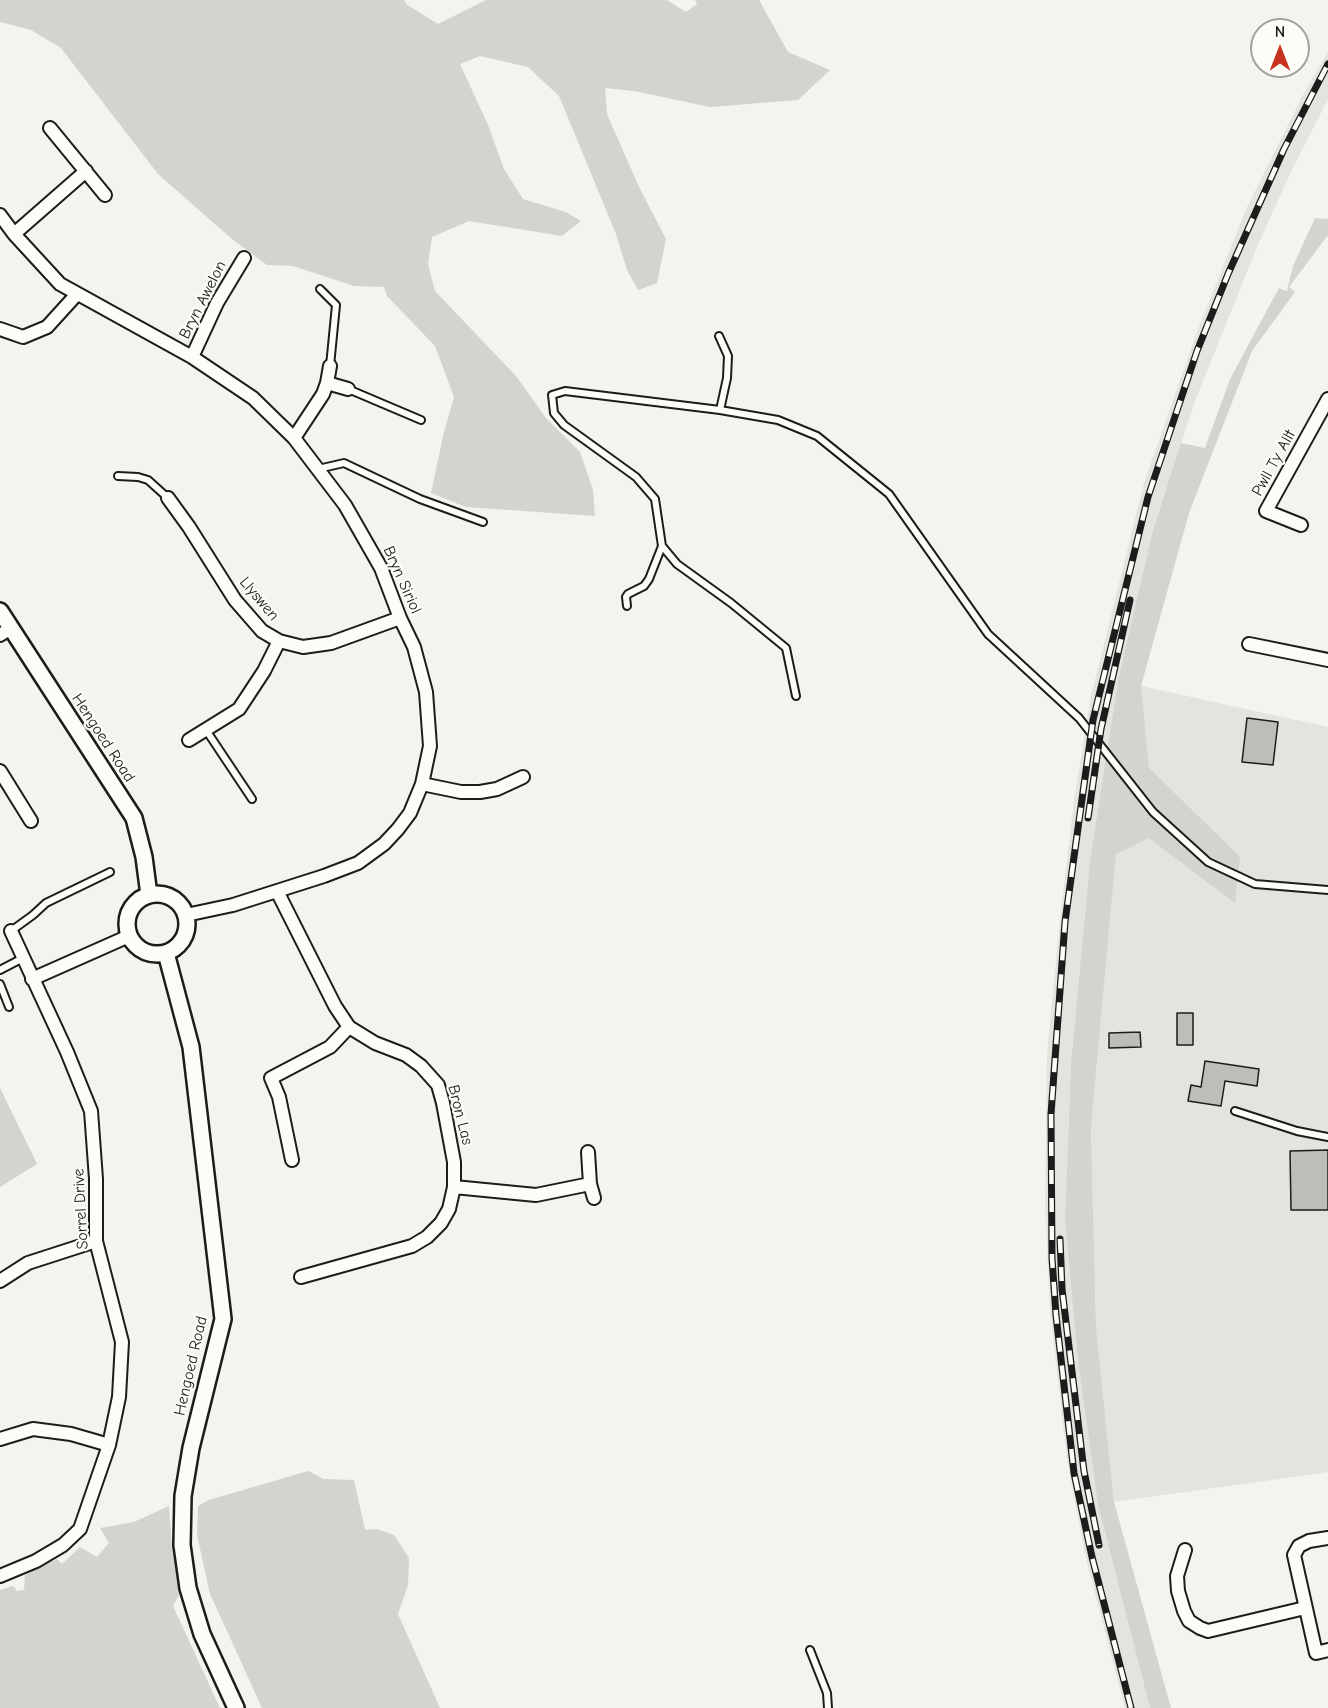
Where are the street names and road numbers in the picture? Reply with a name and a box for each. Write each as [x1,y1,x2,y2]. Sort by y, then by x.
street label: Bryn Awelon [175,258,231,342]
street label: Pwll Ty Allt [1248,427,1300,499]
street label: Bryn Siriol [379,543,425,617]
street label: Llyswen [235,573,283,625]
street label: Hengoed Road [67,690,139,786]
street label: Bron Las [443,1083,477,1147]
street label: Sorrel Drive [69,1168,93,1250]
street label: Hengoed Road [170,1314,212,1418]

